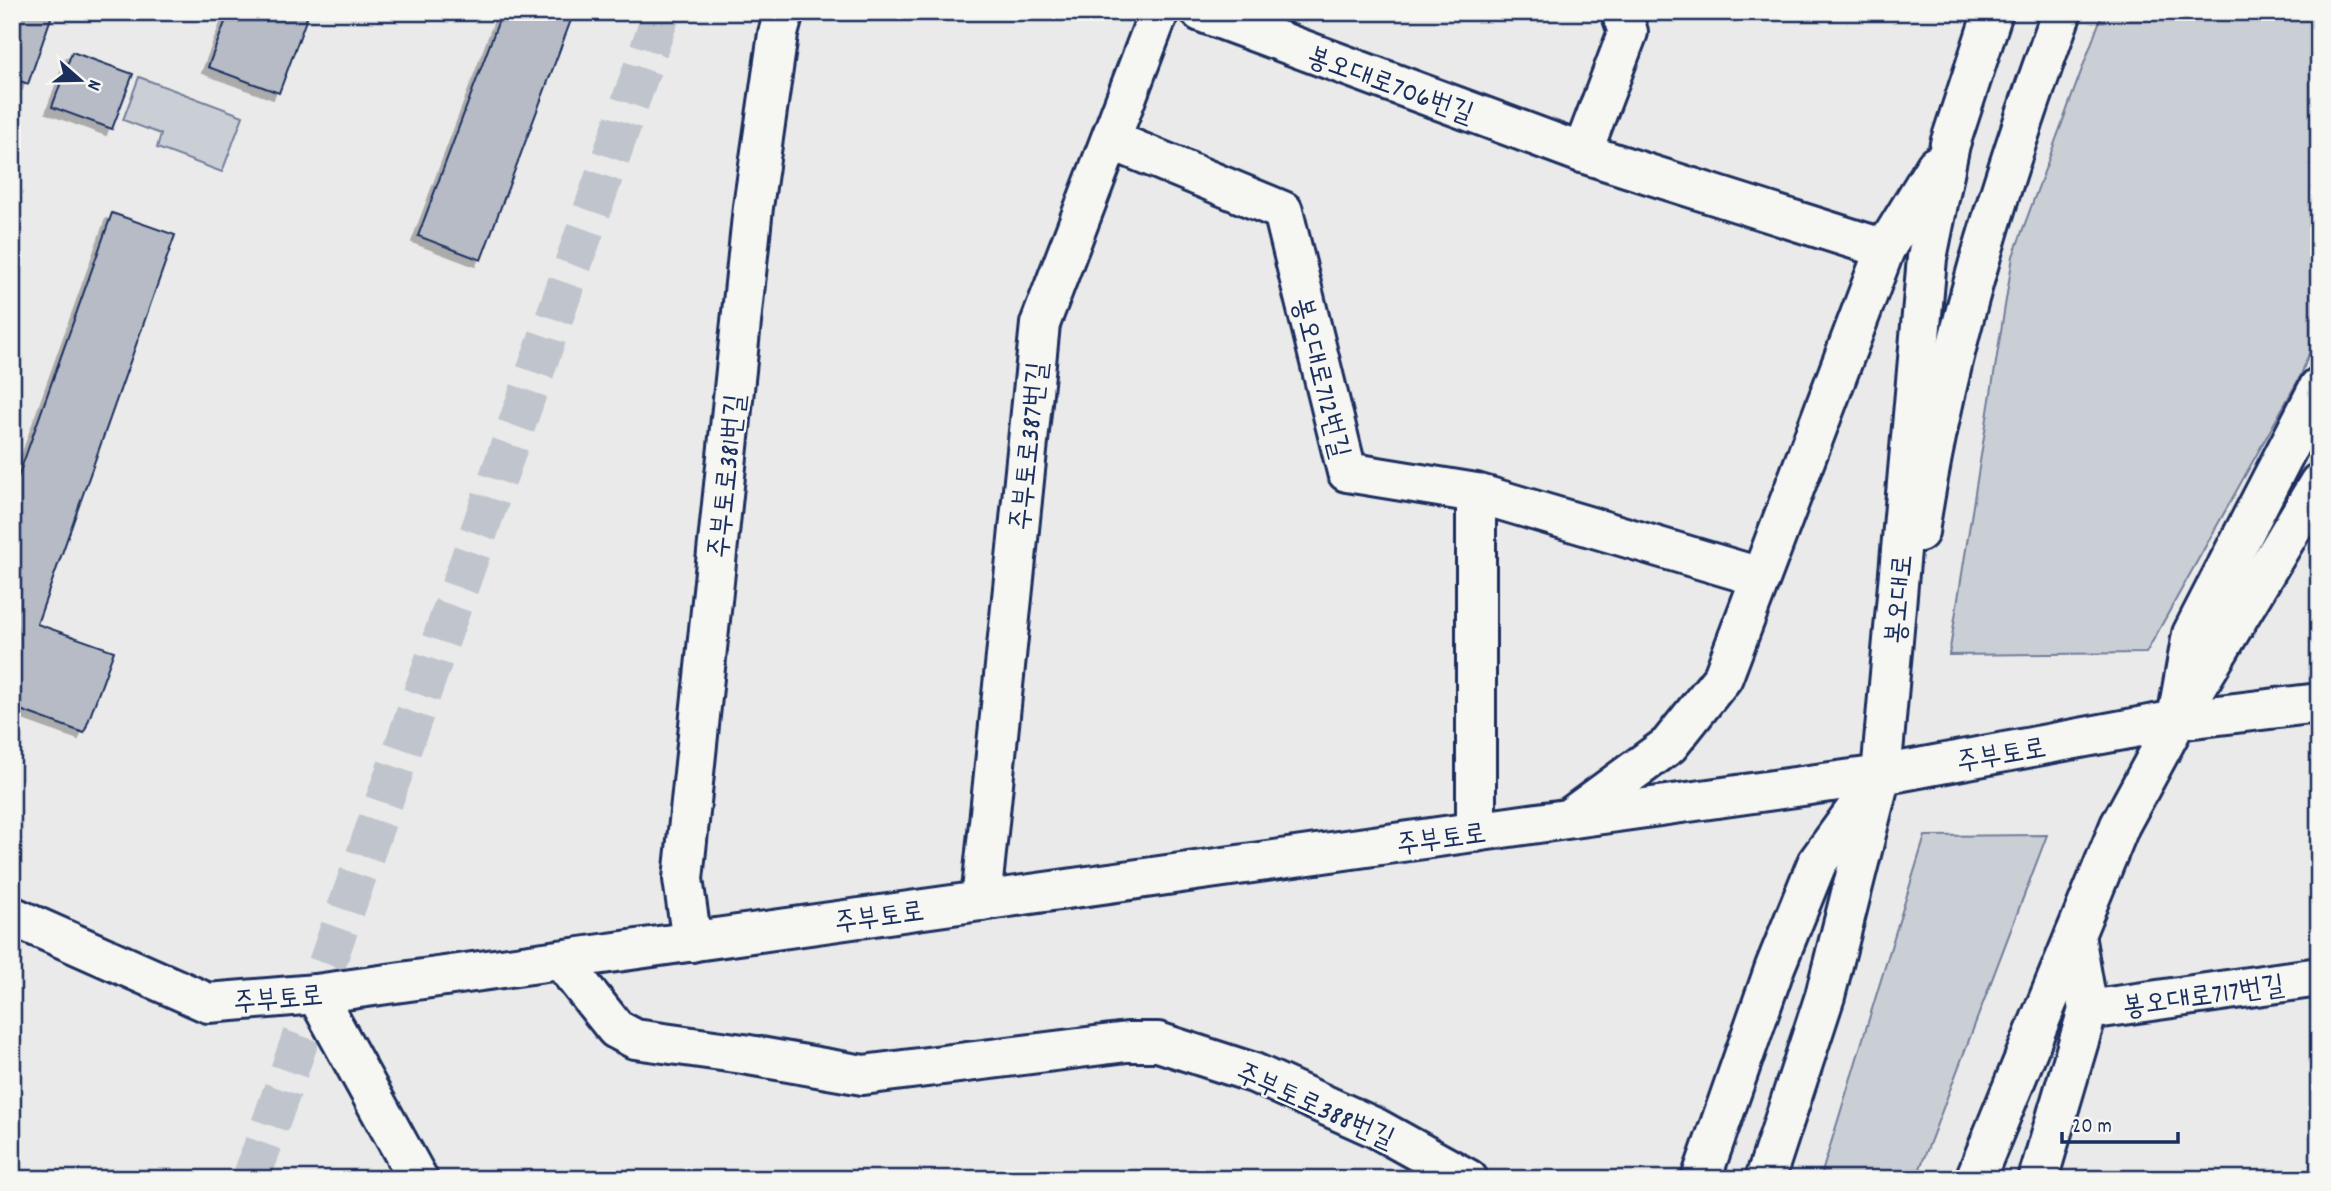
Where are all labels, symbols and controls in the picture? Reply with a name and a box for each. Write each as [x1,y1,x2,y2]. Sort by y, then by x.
street label: 봉오대로706번길 [1300,39,1478,136]
north arrow [46,46,116,116]
text: N [78,76,107,94]
street label: 봉오대로712번길 [1279,294,1357,463]
street label: 주부토로387번길 [1003,360,1061,533]
street label: 주부토로381번길 [701,392,758,561]
street label: 봉오대로 [1878,553,1926,646]
street label: 주부토로 [1954,730,2050,785]
street label: 주부토로 [1394,816,1489,868]
street label: 주부토로 [832,894,927,946]
street label: 봉오대로717번길 [2120,968,2287,1030]
street label: 주부토로 [232,978,325,1026]
street label: 주부토로388번길 [1228,1056,1400,1161]
scale bar [2062,1100,2177,1144]
text: 20 m [2072,1113,2112,1143]

